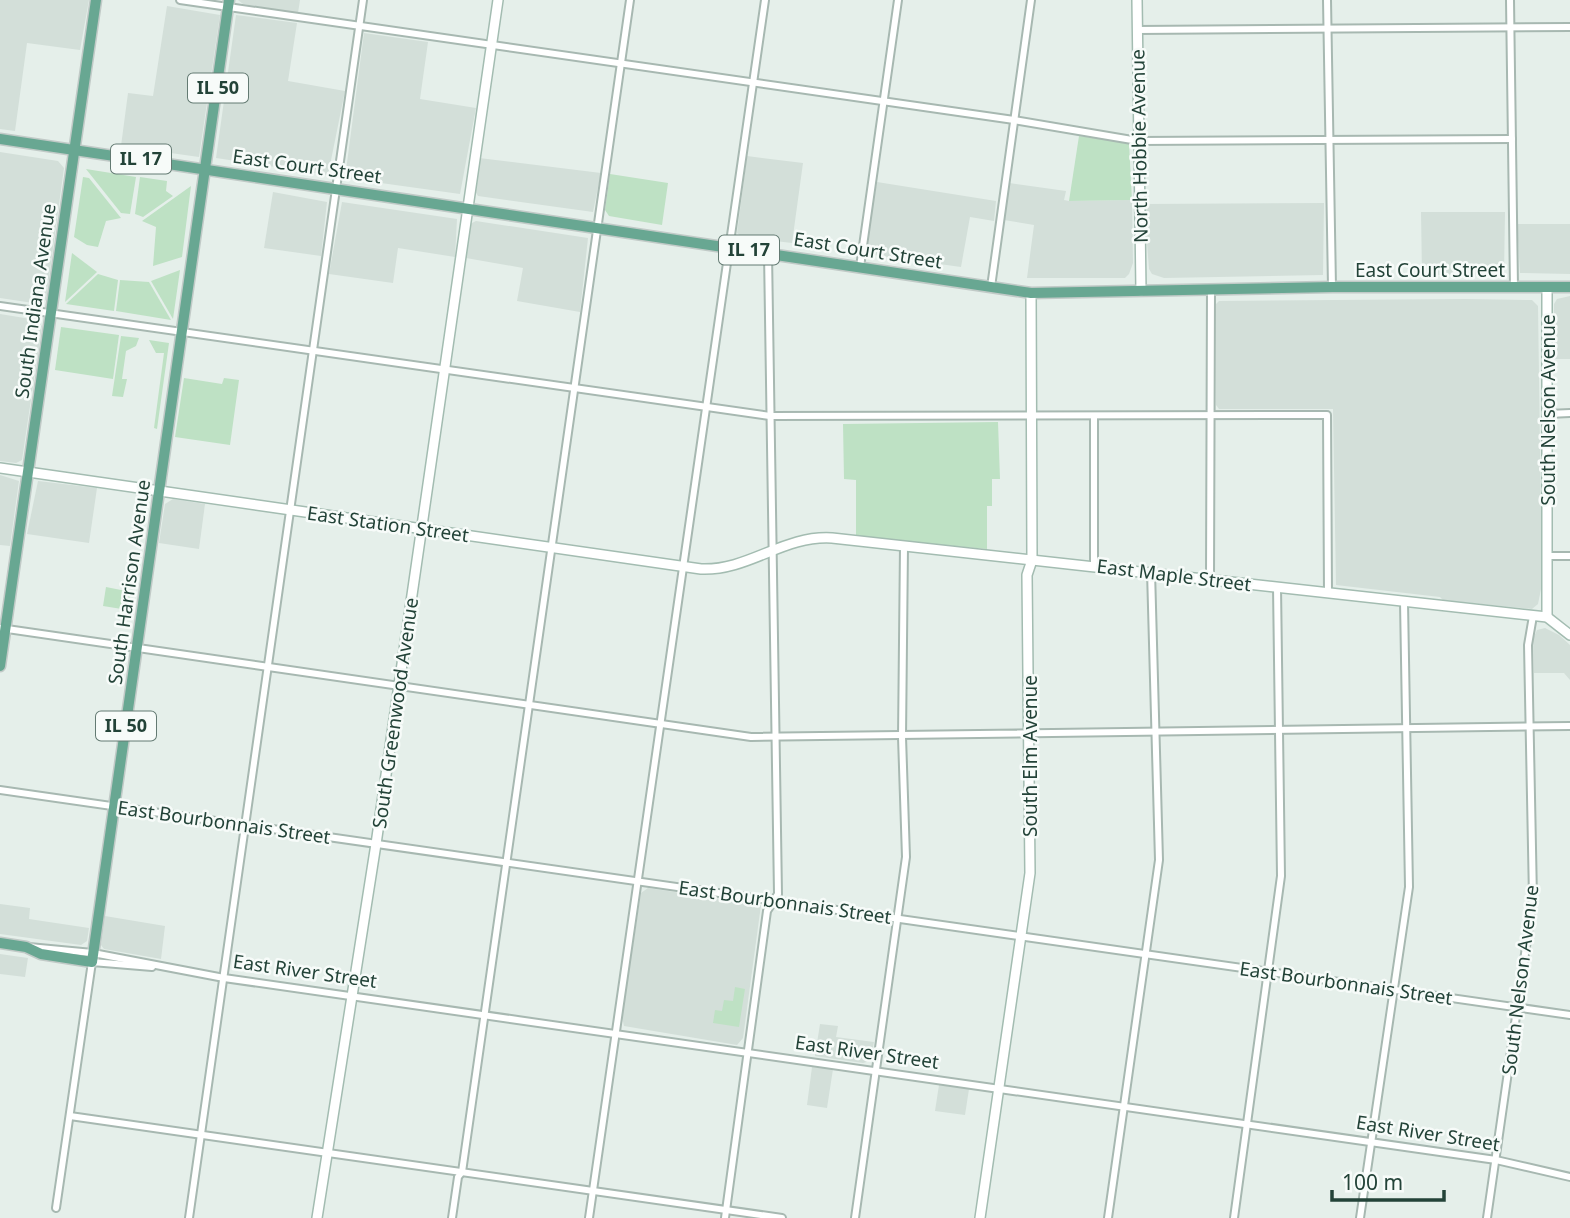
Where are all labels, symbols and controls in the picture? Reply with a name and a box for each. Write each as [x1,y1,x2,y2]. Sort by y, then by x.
street label: North Hobbie Avenue [1124,49,1154,243]
road number: IL 50 [188,74,248,102]
street label: East Court Street [231,143,383,189]
road number: IL 17 [111,144,171,174]
street label: South Indiana Avenue [8,202,62,400]
street label: East Court Street [792,225,944,275]
road number: IL 17 [719,236,779,264]
street label: East Court Street [1355,257,1505,283]
street label: South Nelson Avenue [1535,314,1561,506]
street label: South Harrison Avenue [102,478,156,686]
street label: East Station Street [305,500,471,548]
street label: East Maple Street [1095,553,1253,597]
street label: South Greenwood Avenue [366,596,424,830]
street label: South Elm Avenue [1017,675,1043,837]
road number: IL 50 [96,712,156,740]
street label: East Bourbonnais Street [116,794,332,850]
street label: East Bourbonnais Street [677,874,893,930]
street label: South Nelson Avenue [1495,883,1545,1077]
street label: East River Street [231,948,379,994]
street label: East Bourbonnais Street [1238,955,1454,1011]
street label: East River Street [793,1029,941,1075]
street label: East River Street [1354,1109,1502,1157]
scale bar [1332,1158,1444,1202]
text: 100 m [1342,1168,1403,1196]

